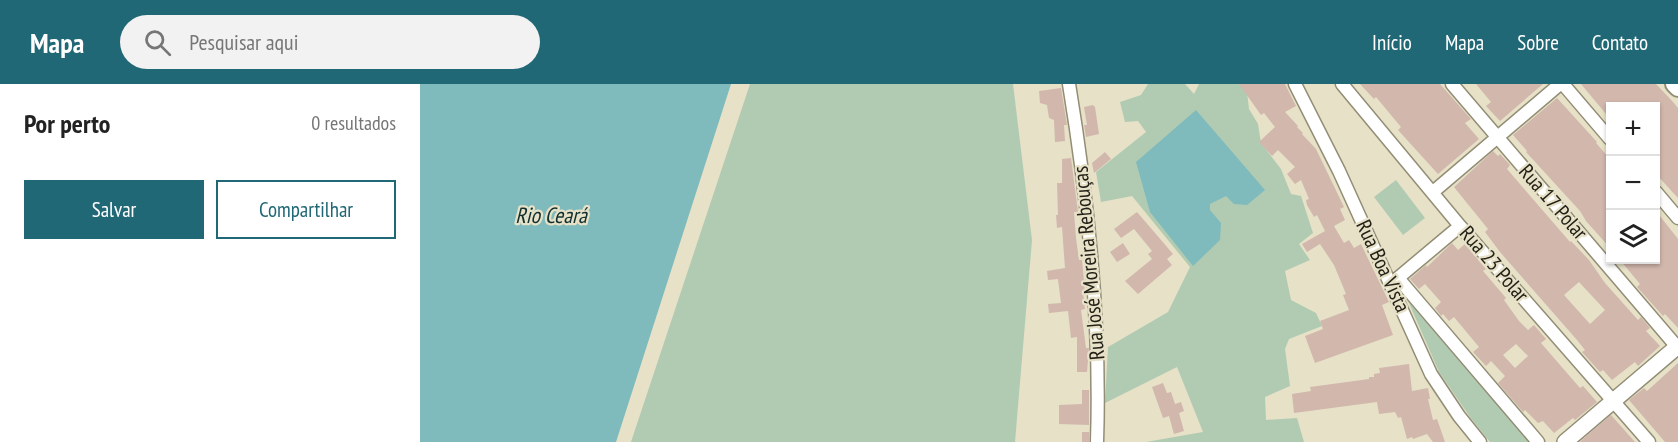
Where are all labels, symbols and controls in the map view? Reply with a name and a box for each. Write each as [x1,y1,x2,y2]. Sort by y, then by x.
search box [120,15,540,69]
text: Mapa [30,24,84,61]
icon: search [141,26,174,59]
text: Pesquisar aqui [189,28,298,56]
text: Início [1372,29,1412,56]
text: Mapa [1445,29,1484,56]
text: Sobre [1517,29,1559,56]
text: Contato [1592,29,1648,56]
map controls [1606,102,1660,264]
button: + [1606,102,1660,156]
text: Por perto [24,107,110,140]
text: 0 resultados [311,110,396,136]
button: − [1606,156,1660,210]
street label: Rua 17 Polar [1513,158,1594,245]
street label: Rua José Moreira Rebouças [1067,165,1110,361]
button: Salvar [24,180,204,239]
button: Compartilhar [216,180,396,239]
water label: Rio Ceará [515,201,588,229]
button: layers [1606,210,1660,264]
street label: Rua Boa Vista [1350,215,1417,316]
street label: Rua 23 Polar [1454,220,1535,308]

